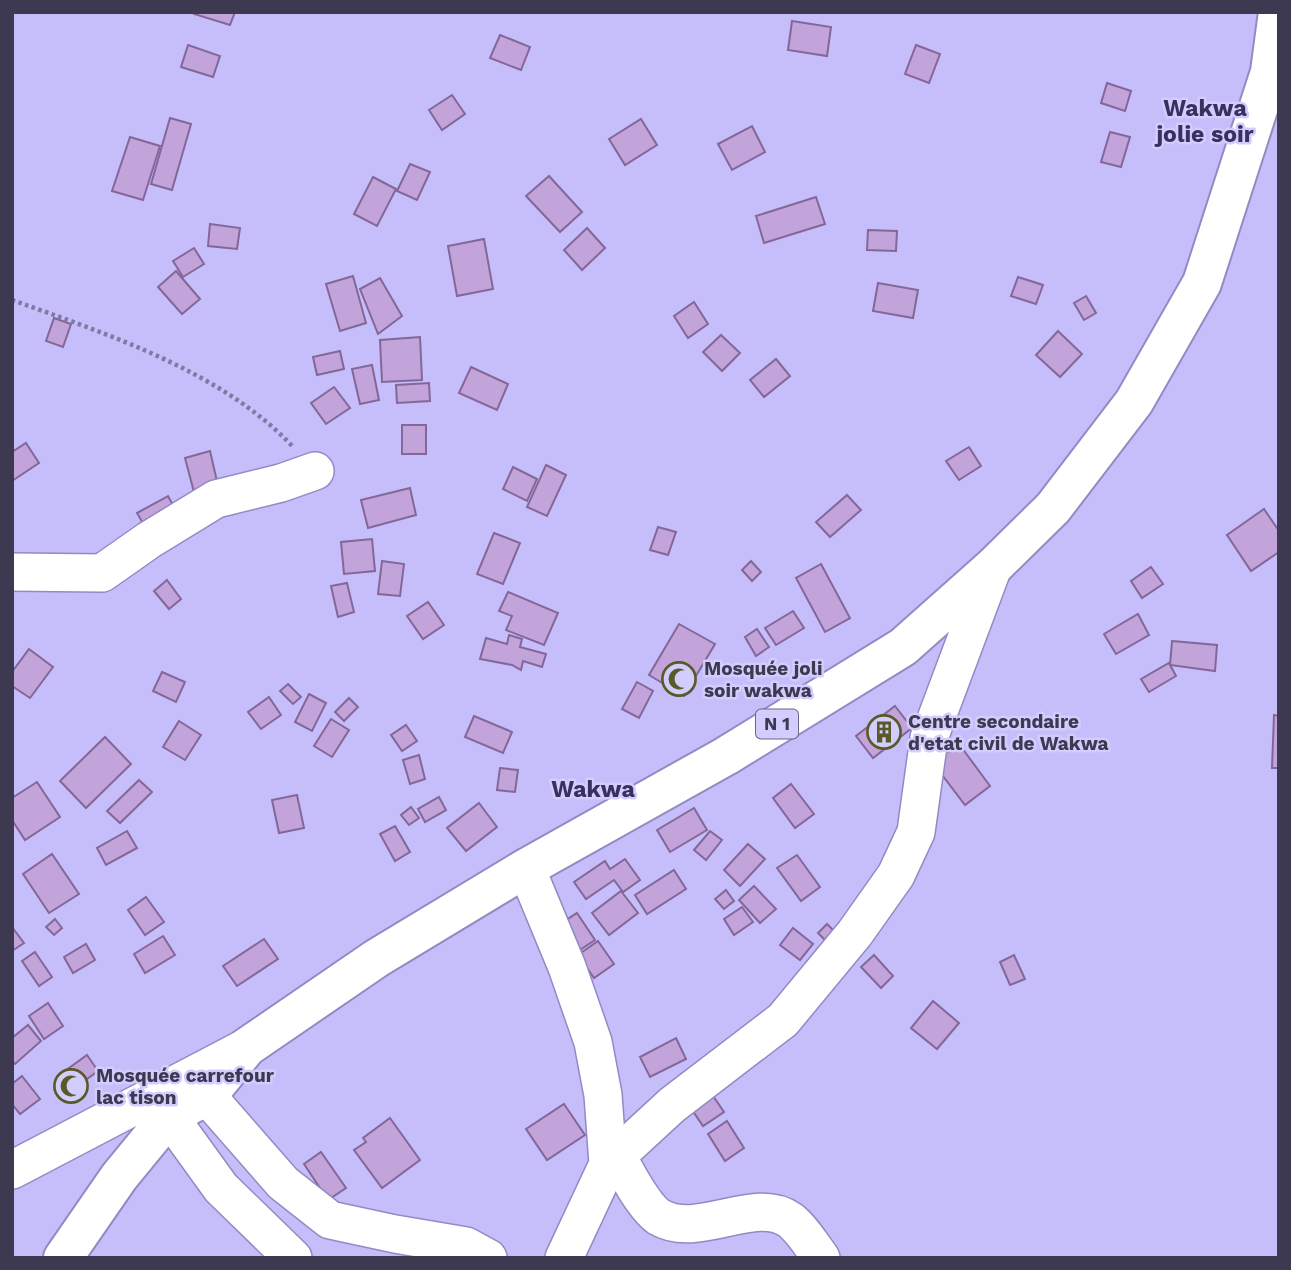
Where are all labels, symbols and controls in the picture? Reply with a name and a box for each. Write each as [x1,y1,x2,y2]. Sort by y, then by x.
district label: Wakwa jolie soir [1153,95,1254,148]
place label: Mosquée joli soir wakwa [704,657,822,702]
mosque icon: Mosquée joli soir wakwa [660,660,698,698]
road number: N 1 [756,710,798,738]
place label: Centre secondaire d'etat civil de Wakwa [908,710,1109,755]
building icon: Centre secondaire d'etat civil de Wakwa [865,713,903,751]
district label: Wakwa [551,776,635,803]
place label: Mosquée carrefour lac tison [96,1064,275,1109]
mosque icon: Mosquée carrefour lac tison [52,1067,90,1105]

